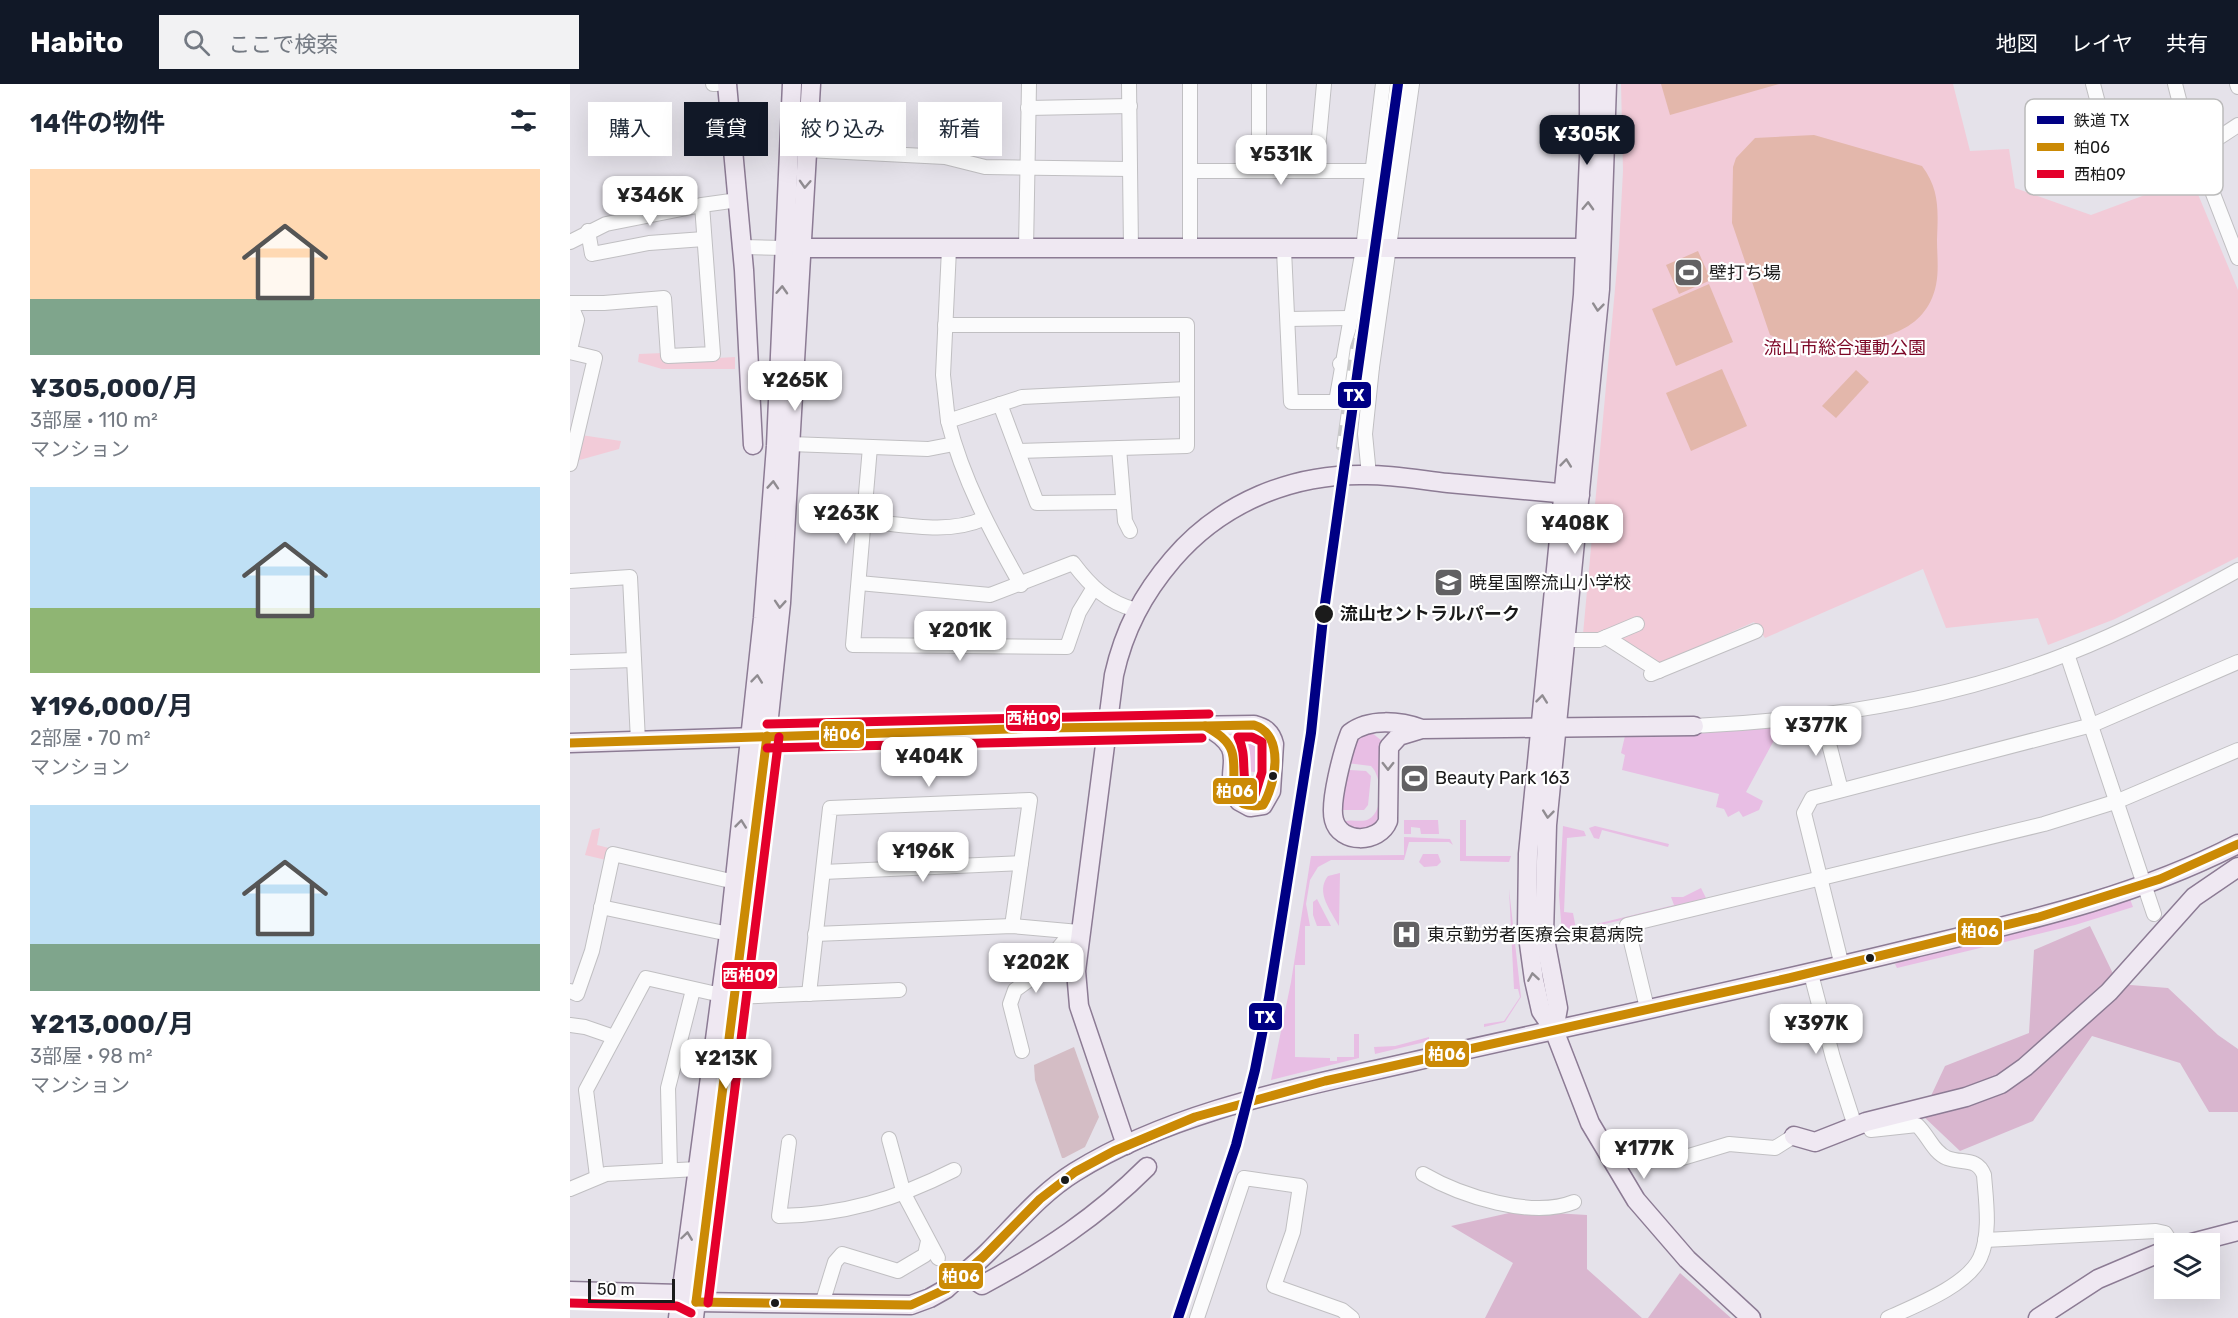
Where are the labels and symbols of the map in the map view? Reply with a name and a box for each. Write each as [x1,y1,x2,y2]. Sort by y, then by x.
legend [2025,99,2223,195]
text: 鉄道 TX [2074,111,2129,130]
pin: ¥305K [1545,115,1629,166]
pin: ¥531K [1239,135,1323,186]
text: 柏06 [2074,138,2110,157]
text: 西柏09 [2074,165,2126,184]
pin: ¥346K [608,176,692,227]
one-way arrow [799,180,812,189]
one-way arrow [1581,201,1594,210]
sports icon: 壁打ち場 [1672,257,1704,289]
place label: 壁打ち場 [1709,262,1781,284]
one-way arrow [776,285,789,294]
one-way arrow [1592,302,1605,311]
park label: 流山市総合運動公園 [1764,337,1926,359]
pin: ¥265K [753,361,837,412]
line badge: TX [1337,381,1372,409]
text: TX [1343,386,1365,405]
one-way arrow [1559,458,1572,467]
one-way arrow [766,480,779,489]
pin: ¥263K [804,494,888,545]
pin: ¥408K [1533,504,1617,555]
school or university icon: 暁星国際流山小学校 [1432,567,1464,599]
place label: 暁星国際流山小学校 [1469,572,1631,594]
one-way arrow [774,600,787,609]
marker: 流山セントラルパーク [1313,603,1335,625]
place label: 流山セントラルパーク [1340,603,1520,625]
pin: ¥201K [918,611,1002,662]
one-way arrow [750,674,763,683]
one-way arrow [1535,694,1548,703]
line badge: 西柏09 [1005,704,1061,732]
pin: ¥377K [1774,706,1858,757]
text: 西柏09 [1006,709,1060,728]
line badge: 柏06 [820,720,865,749]
text: 柏06 [823,725,861,744]
pin: ¥404K [887,737,971,788]
one-way arrow [1382,762,1394,771]
sports icon: Beauty Park 163 [1398,762,1430,794]
place label: Beauty Park 163 [1435,767,1570,789]
unlabelled marker [1267,770,1279,782]
line badge: 柏06 [1212,777,1258,805]
text: 柏06 [1216,782,1254,801]
one-way arrow [1542,810,1555,819]
one-way arrow [734,819,747,828]
pin: ¥196K [881,832,965,883]
line badge: 柏06 [1957,917,2003,946]
hospital icon: 東京勤労者医療会東葛病院 [1390,919,1422,951]
text: 柏06 [1961,922,1999,941]
place label: 東京勤労者医療会東葛病院 [1427,924,1643,946]
pin: ¥202K [994,943,1078,994]
unlabelled marker [1864,952,1876,964]
line badge: 西柏09 [721,961,778,990]
text: 西柏09 [722,966,776,985]
one-way arrow [1528,972,1540,981]
line badge: TX [1248,1002,1283,1031]
pin: ¥397K [1774,1004,1858,1055]
text: TX [1254,1008,1276,1027]
pin: ¥213K [684,1039,768,1090]
line badge: 柏06 [1424,1040,1470,1068]
text: 柏06 [1428,1045,1466,1064]
pin: ¥177K [1602,1129,1686,1180]
unlabelled marker [1059,1174,1071,1186]
one-way arrow [681,1231,693,1241]
line badge: 柏06 [938,1262,984,1290]
text: 柏06 [942,1267,980,1286]
scale bar [588,1276,675,1304]
unlabelled marker [769,1297,781,1309]

